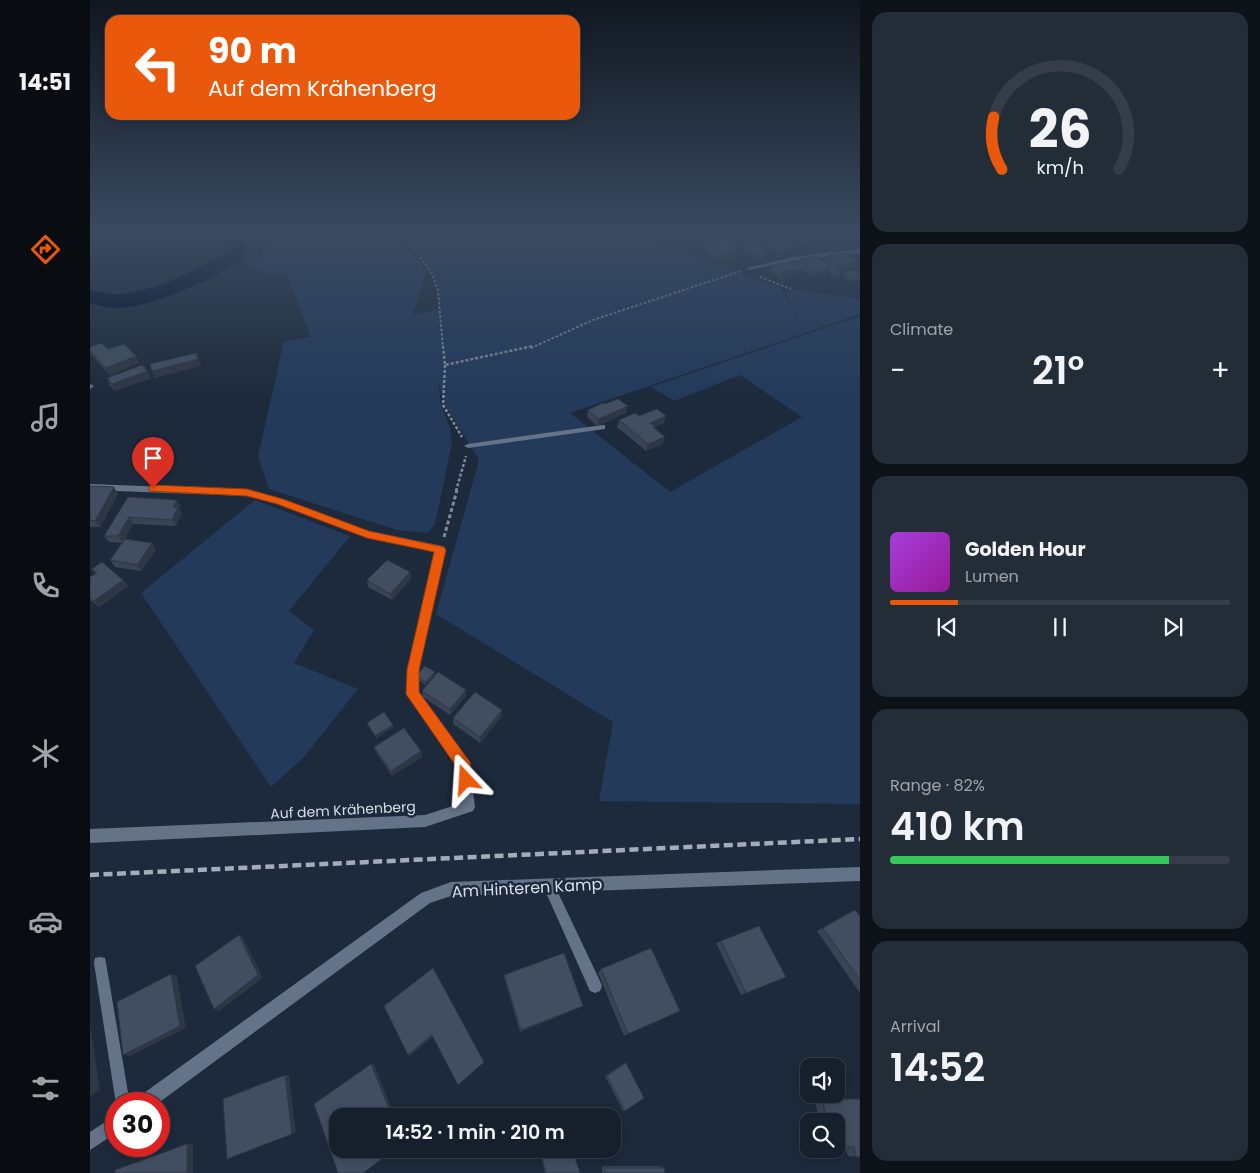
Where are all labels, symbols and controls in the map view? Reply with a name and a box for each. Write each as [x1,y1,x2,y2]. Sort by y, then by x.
text: 90 m [208,26,297,75]
icon: left [125,35,190,100]
text: 14:51 [19,67,71,98]
text: Auf dem Krähenberg [208,73,437,104]
text: 26 [1029,93,1091,166]
text: km/h [1036,155,1084,180]
icon: directions [28,232,63,267]
text: Climate [890,318,953,341]
text: 21° [1032,344,1084,397]
text: − [890,351,905,390]
text: + [1211,351,1230,390]
icon: music [28,400,63,435]
pin [132,437,174,488]
icon: arrive [139,444,167,472]
text: Golden Hour [965,536,1086,563]
text: Lumen [965,565,1019,588]
icon: phone [28,568,63,603]
icon: previous [933,613,961,641]
icon: pause [1046,613,1074,641]
icon: next [1159,613,1187,641]
icon: climate [28,736,63,771]
position arrow [439,753,491,805]
text: Range · 82% [890,774,985,797]
street label: Auf dem Krähenberg [270,796,416,824]
text: 410 km [890,800,1024,853]
street label: Am Hinteren Kamp [451,873,603,903]
icon: car [28,904,63,939]
text: Arrival [890,1015,940,1038]
text: 14:52 [890,1041,985,1094]
map controls [800,1058,845,1158]
button: sound [800,1058,845,1103]
icon: filters [28,1071,63,1106]
speed limit sign: 30 [105,1092,170,1157]
button: search [800,1113,845,1158]
text: 14:52 · 1 min · 210 m [385,1119,565,1146]

